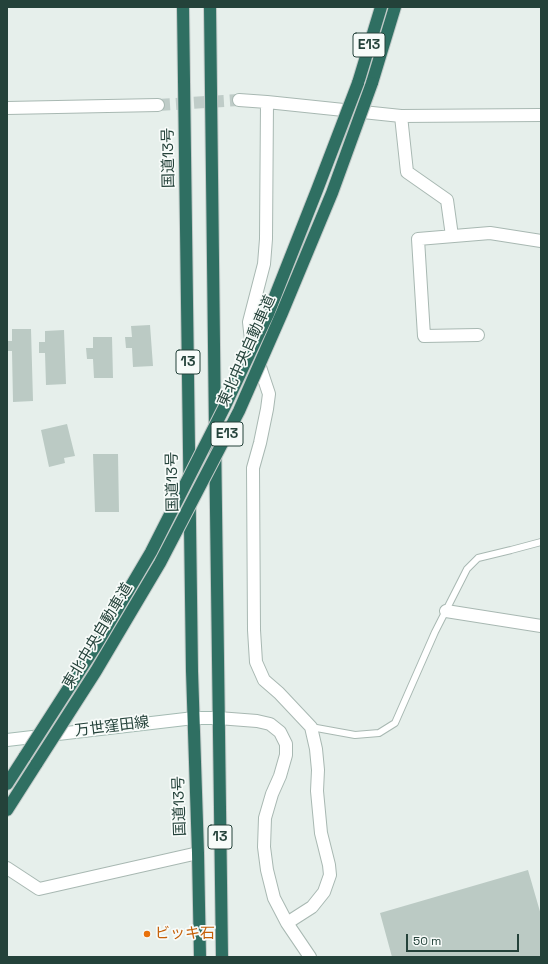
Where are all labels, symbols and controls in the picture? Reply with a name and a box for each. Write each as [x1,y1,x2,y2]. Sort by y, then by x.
road number: E13 [353,33,385,57]
street label: 国道13号 [159,128,179,188]
street label: 東北中央自動車道 [214,293,280,409]
road number: 13 [176,350,200,374]
road number: E13 [211,422,243,446]
street label: 国道13号 [163,452,183,512]
street label: 東北中央自動車道 [59,580,137,692]
street label: 万世窪田線 [74,713,150,741]
street label: 国道13号 [170,776,190,836]
road number: 13 [208,825,232,849]
place label: ビッキ石 [155,925,215,943]
scale bar [408,926,521,952]
marker: ビッキ石 [142,929,152,939]
text: 50 m [413,933,441,949]

